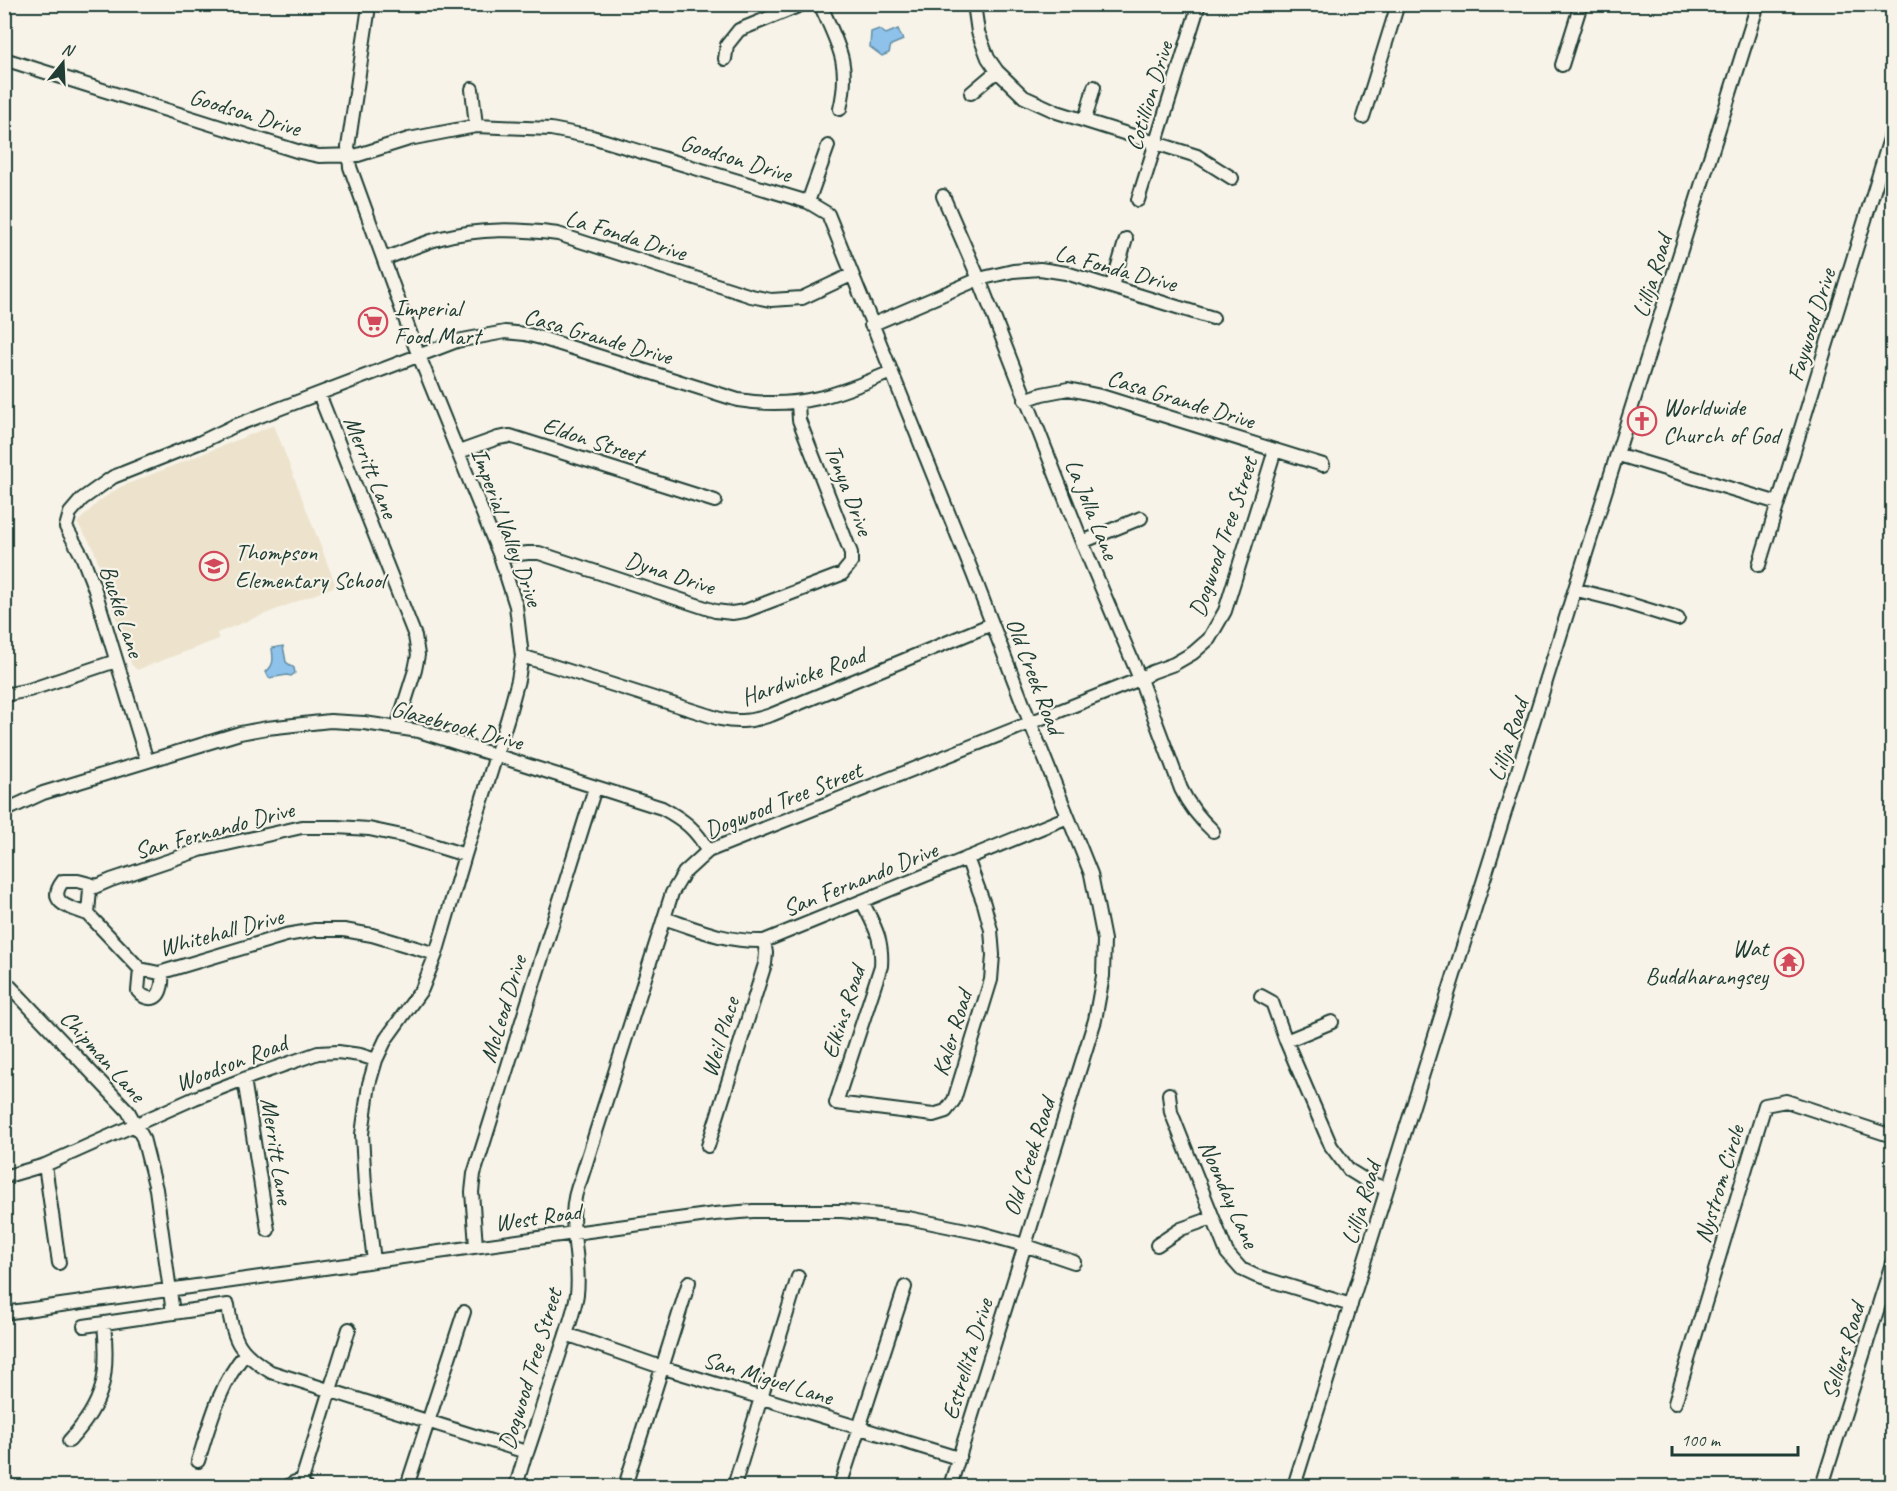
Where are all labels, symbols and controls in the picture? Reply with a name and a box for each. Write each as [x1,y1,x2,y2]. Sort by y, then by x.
north arrow [33,33,93,93]
street label: Cotillion Drive [1118,36,1180,154]
text: N [60,39,78,62]
street label: Goodson Drive [186,81,306,144]
street label: Goodson Drive [677,127,797,190]
street label: La Fonda Drive [562,202,692,268]
street label: Lillja Road [1625,228,1680,321]
street label: La Fonda Drive [1052,237,1182,299]
street label: Faywood Drive [1780,263,1843,385]
place label: Imperial Food Mart [394,293,483,351]
street label: Casa Grande Drive [521,301,678,372]
supermarket icon: Imperial Food Mart [357,306,389,338]
street label: Casa Grande Drive [1104,362,1260,436]
place label: Worldwide Church of God [1663,392,1783,450]
church icon: Worldwide Church of God [1626,405,1658,437]
street label: Eldon Street [539,410,650,471]
street label: Merritt Lane [337,412,406,524]
street label: Tonya Drive [818,441,881,542]
street label: Imperial Valley Drive [464,444,550,612]
street label: Dogwood Tree Street [1182,451,1265,621]
street label: La Jolla Lane [1058,455,1126,566]
place label: Thompson Elementary School [235,537,389,595]
street label: Dyna Drive [622,544,721,602]
school or university icon: Thompson Elementary School [198,550,230,582]
street label: Buckle Lane [93,561,152,663]
street label: Old Creek Road [999,614,1072,742]
street label: Hardwicke Road [737,638,873,712]
street label: Lillja Road [1481,692,1536,785]
street label: Glazebrook Drive [388,693,528,758]
street label: Dogwood Tree Street [700,754,868,845]
street label: San Fernando Drive [131,794,299,866]
street label: San Fernando Drive [778,834,944,924]
street label: Whitehall Drive [156,901,288,963]
place label: Wat Buddharangsey [1645,933,1770,991]
temple icon: Wat Buddharangsey [1773,946,1805,978]
street label: McLeod Drive [473,950,534,1066]
street label: Elkins Road [814,959,873,1062]
street label: Kaler Road [925,983,980,1080]
street label: Weil Place [694,991,747,1080]
street label: Chipman Lane [54,1003,154,1110]
street label: Woodson Road [171,1027,294,1098]
street label: Old Creek Road [996,1091,1063,1220]
street label: Merritt Lane [254,1096,301,1208]
street label: Nystrom Circle [1687,1119,1752,1246]
street label: Noonday Lane [1192,1136,1267,1254]
street label: Lillja Road [1334,1155,1389,1248]
street label: West Road [493,1196,587,1238]
street label: Dogwood Tree Street [491,1283,569,1453]
street label: Estrellita Drive [934,1293,1000,1423]
street label: Sellers Road [1814,1296,1873,1403]
street label: San Miguel Lane [700,1344,838,1413]
scale bar [1672,1419,1798,1457]
text: 100 m [1681,1429,1722,1451]

